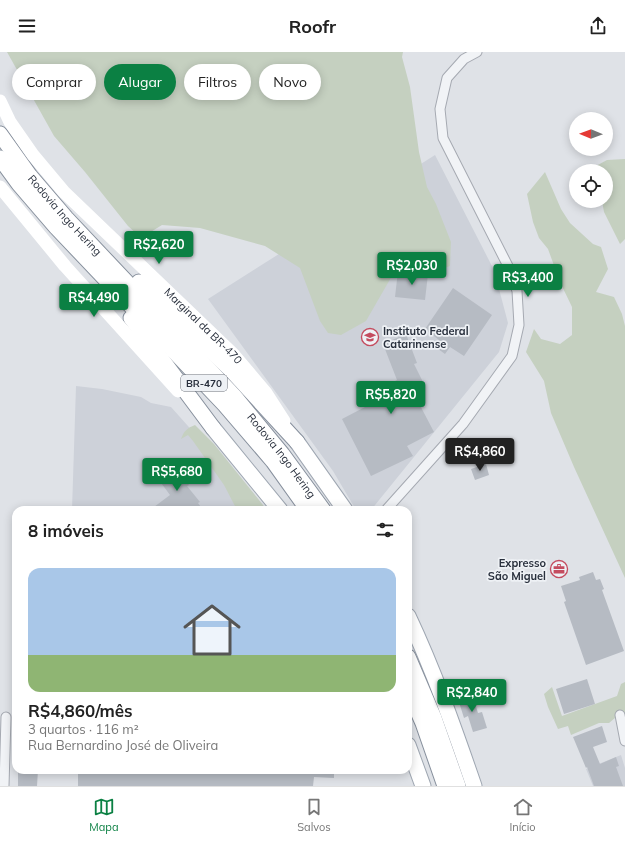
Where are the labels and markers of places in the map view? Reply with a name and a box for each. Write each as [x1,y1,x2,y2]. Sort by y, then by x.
pin: R$2,620 [122,231,196,265]
pin: R$2,030 [375,252,449,286]
pin: R$3,400 [491,264,565,298]
pin: R$4,490 [57,284,131,318]
place label: Instituto Federal Catarinense [383,324,469,351]
school or university icon: Instituto Federal Catarinense [360,327,380,347]
pin: R$5,820 [354,381,428,415]
pin: R$4,860 [443,438,517,472]
pin: R$5,680 [140,458,214,492]
place label: Expresso São Miguel [488,556,546,583]
office icon: Expresso São Miguel [549,559,569,579]
pin: R$2,840 [435,679,509,713]

